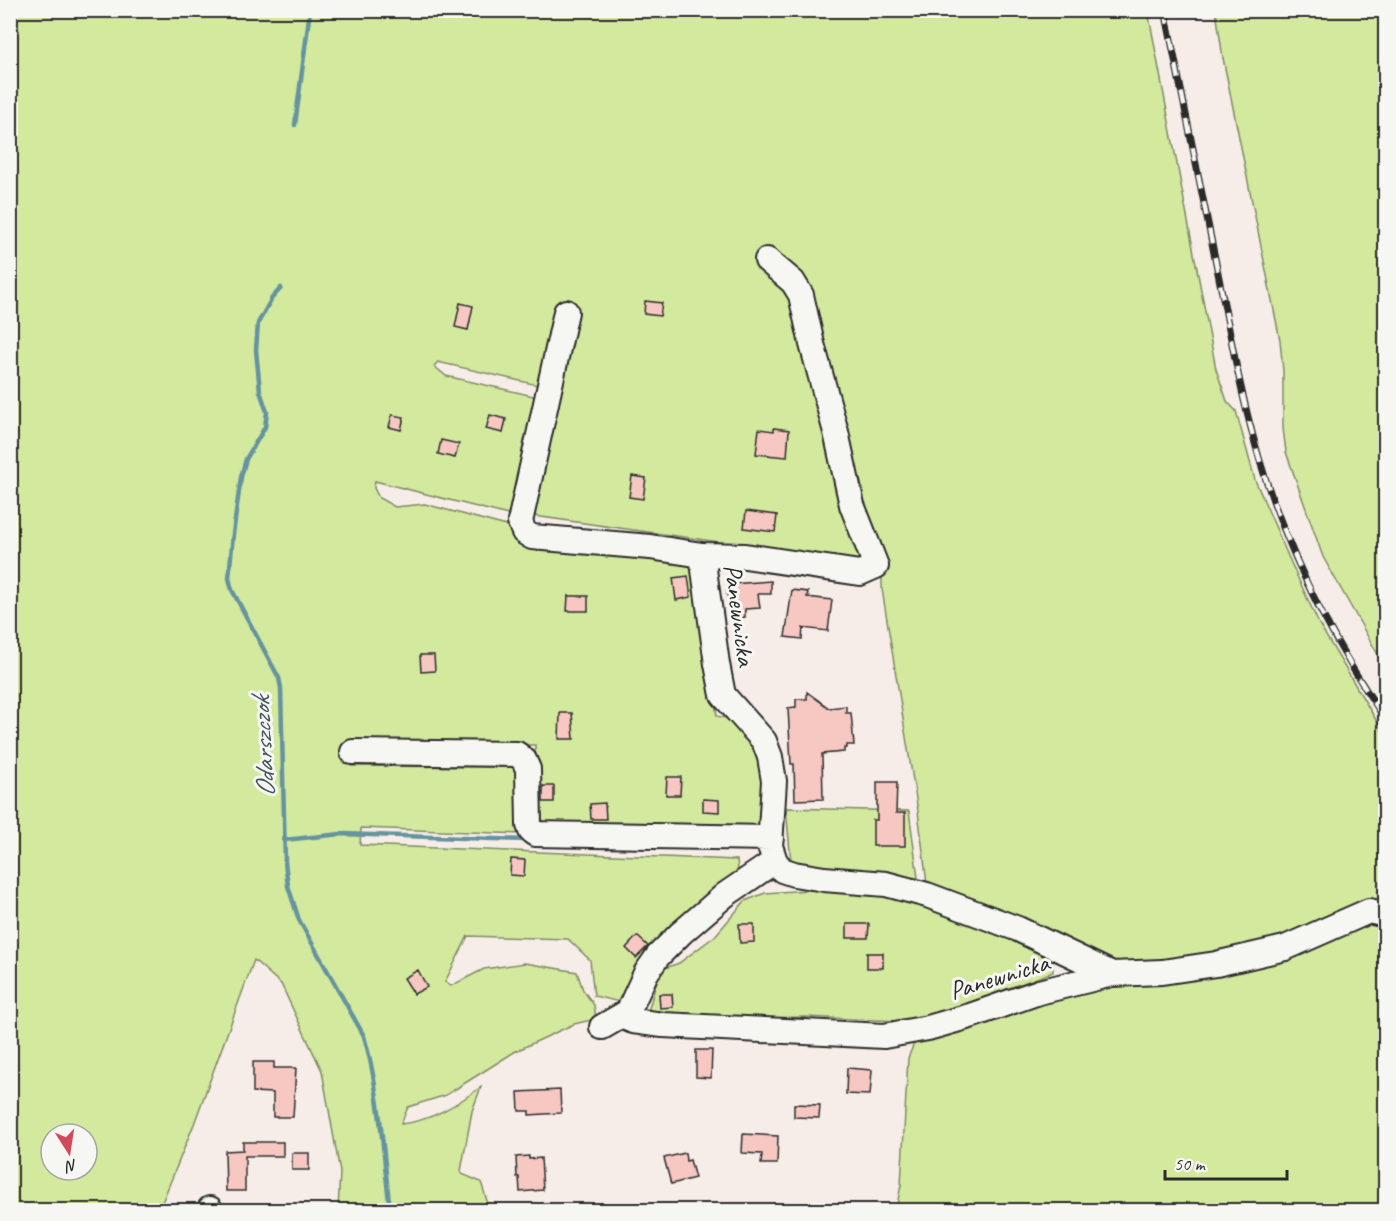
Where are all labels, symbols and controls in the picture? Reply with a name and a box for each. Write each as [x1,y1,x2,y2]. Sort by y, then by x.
street label: Panewnicka [716,562,763,670]
water label: Odarszczok [243,691,283,798]
street label: Panewnicka [945,945,1055,1007]
north arrow [39,1122,99,1182]
scale bar [1165,1143,1286,1181]
text: 50 m [1174,1153,1207,1175]
text: N [62,1155,79,1177]

